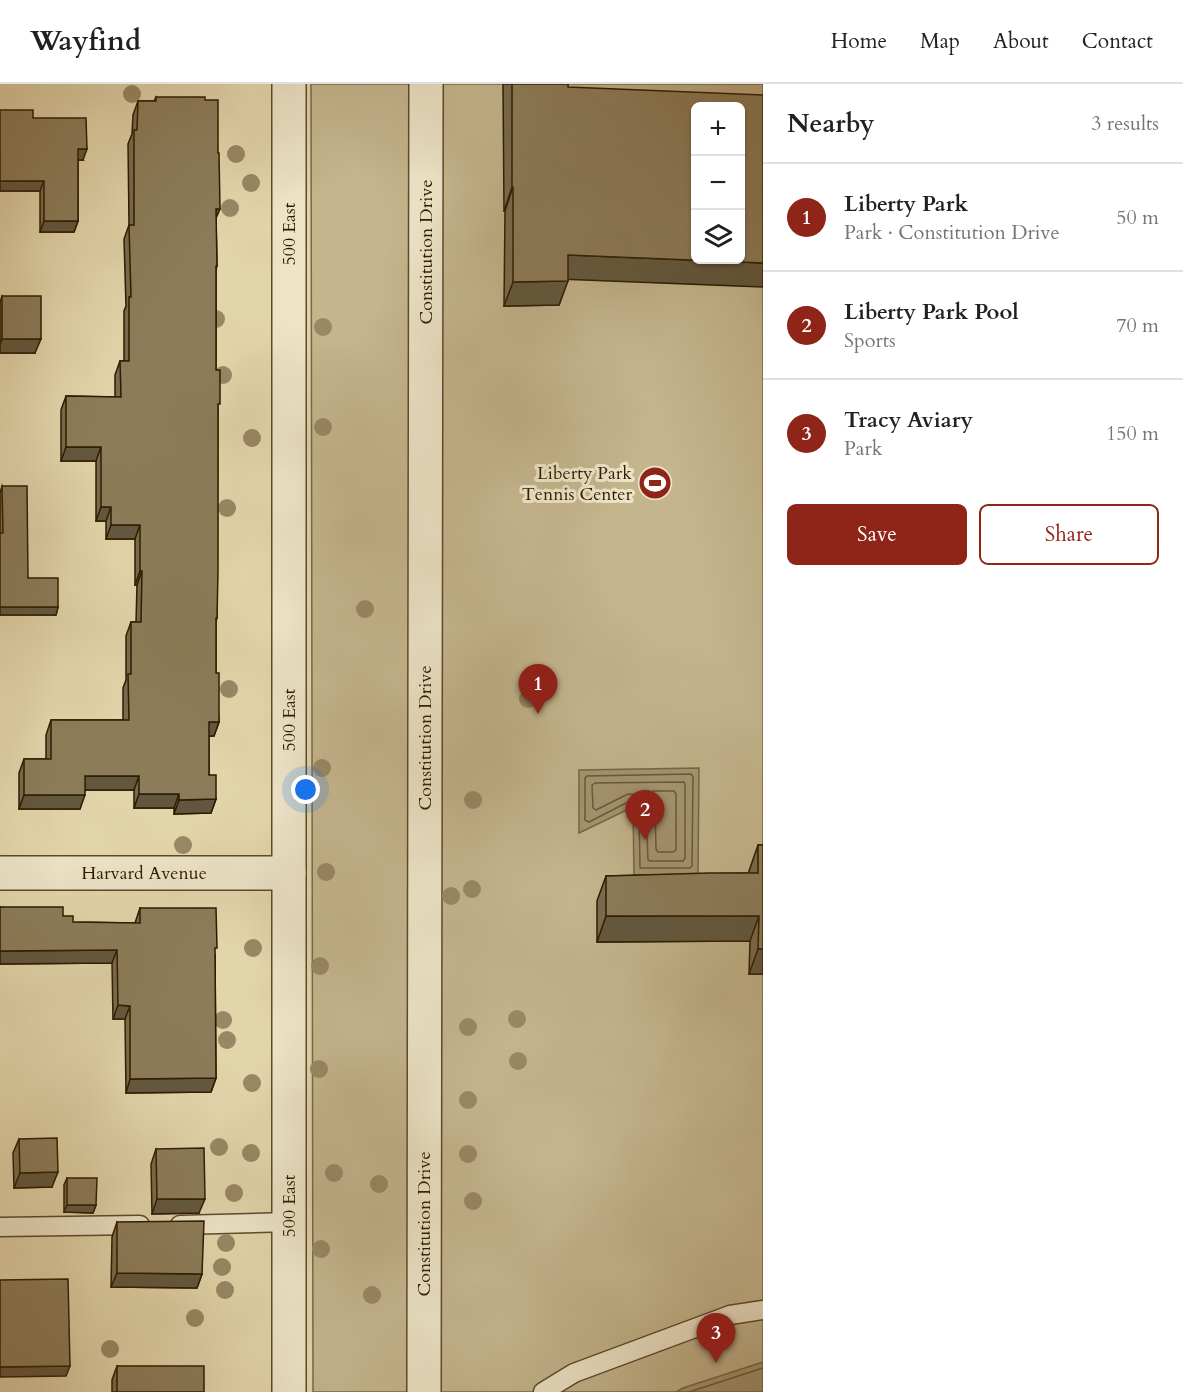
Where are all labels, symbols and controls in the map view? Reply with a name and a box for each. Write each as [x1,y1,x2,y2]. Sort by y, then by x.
text: Wayfind [30,22,141,60]
text: Home [831,27,887,56]
text: Map [920,27,960,56]
text: About [993,27,1049,56]
text: Contact [1082,27,1153,56]
map controls [691,102,745,264]
button: + [691,102,745,156]
text: Nearby [787,106,875,141]
text: 3 results [1091,110,1159,137]
button: − [691,156,745,210]
street label: Constitution Drive [414,179,439,325]
text: Liberty Park [844,189,968,219]
street label: 500 East [277,202,302,266]
text: 1 [801,204,812,231]
text: 50 m [1116,204,1159,231]
button: layers [691,210,745,264]
text: Park · Constitution Drive [844,219,1060,246]
text: Liberty Park Pool [844,297,1019,327]
text: 2 [801,312,812,339]
text: 70 m [1116,312,1159,339]
text: Sports [844,327,896,354]
text: Tracy Aviary [844,405,973,435]
text: 3 [801,420,812,447]
text: 150 m [1106,420,1159,447]
text: Park [844,435,882,462]
place label: Liberty Park Tennis Center [522,461,632,507]
sports icon: Liberty Park Tennis Center [637,465,673,501]
button: Save [787,504,967,565]
button: Share [979,504,1159,565]
pin: 1 [518,664,558,714]
street label: Constitution Drive [413,665,438,811]
street label: 500 East [277,688,302,752]
your location [291,775,320,804]
pin: 2 [626,790,664,840]
street label: Harvard Avenue [81,861,207,886]
street label: Constitution Drive [412,1151,437,1297]
street label: 500 East [277,1174,302,1238]
pin: 3 [696,1314,736,1363]

